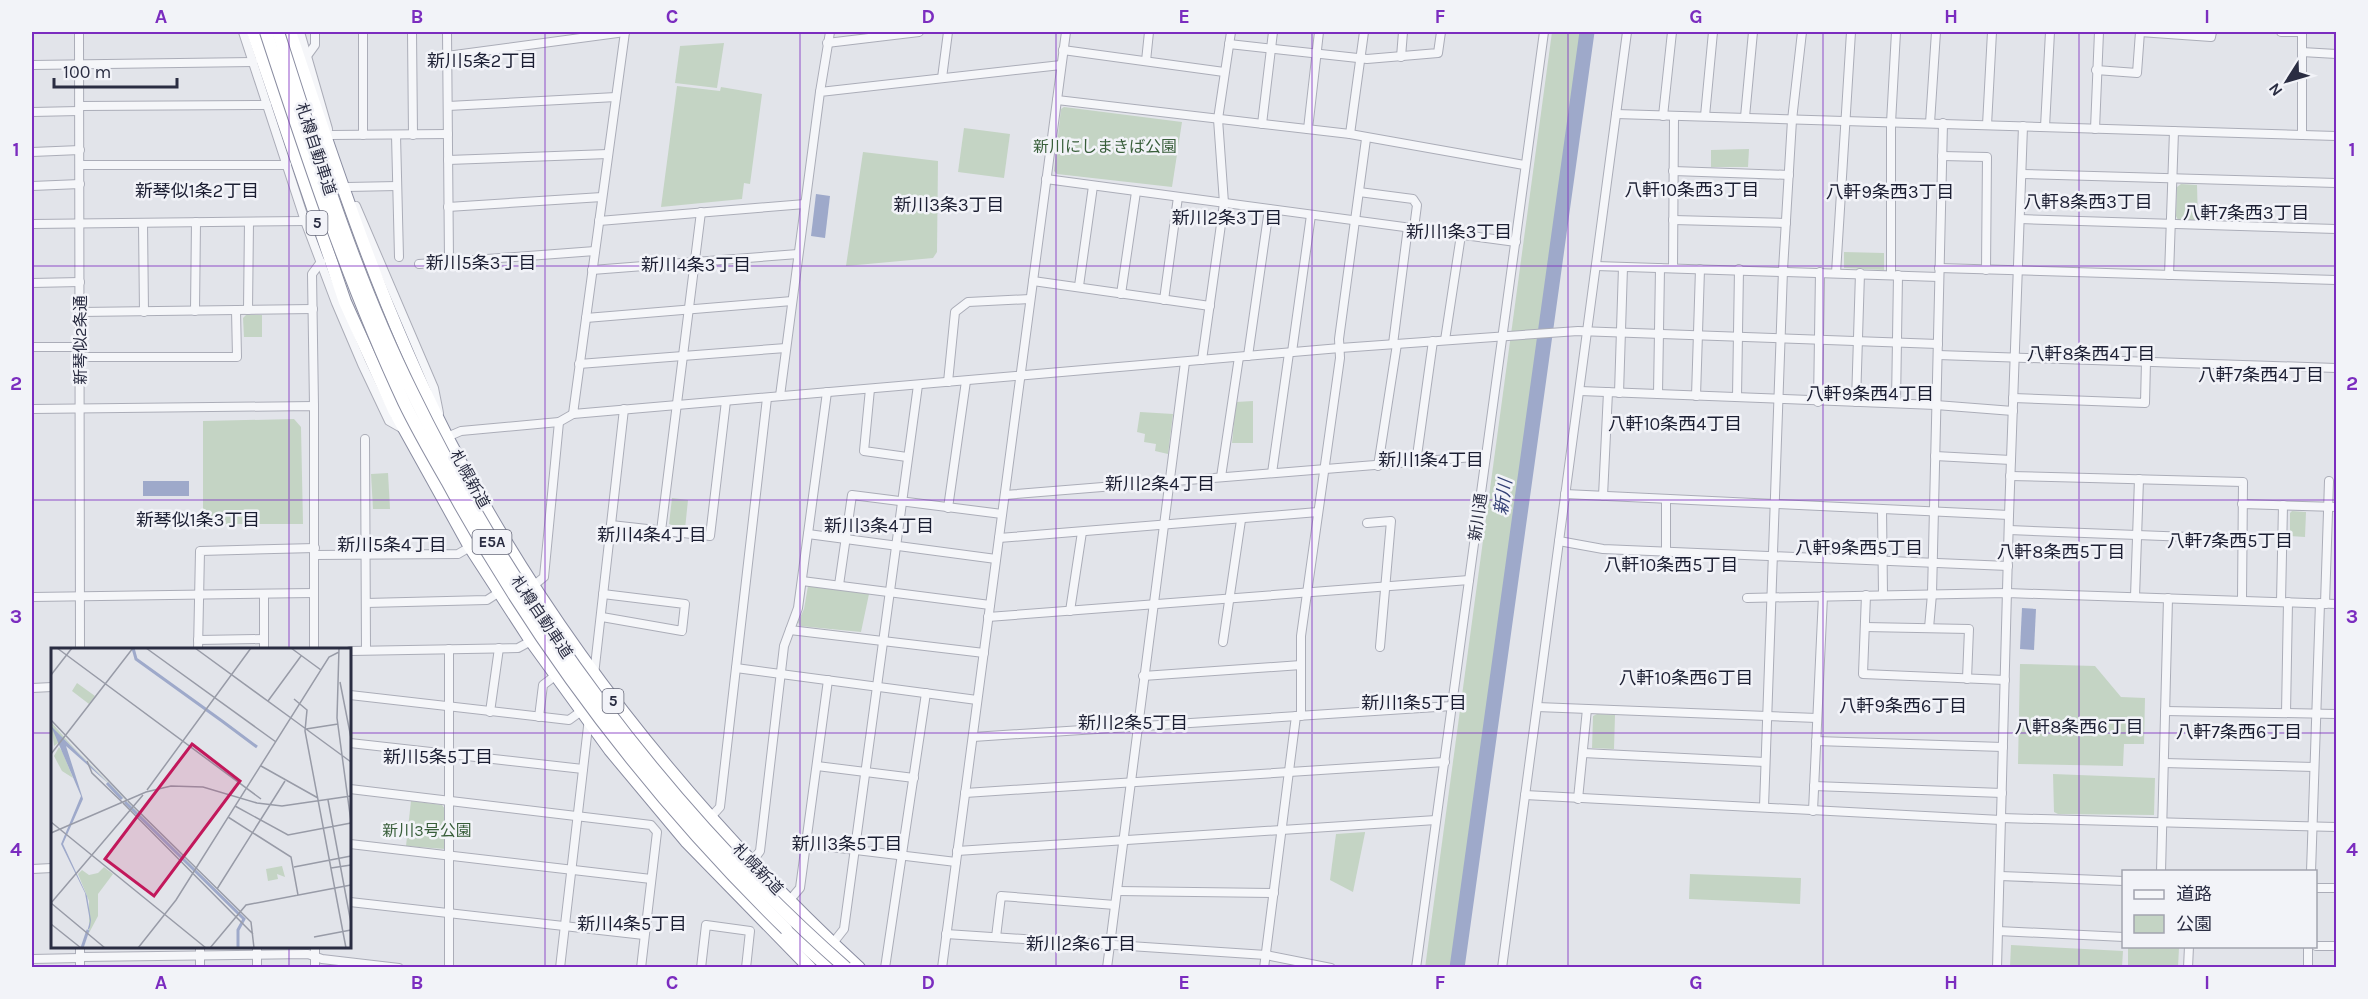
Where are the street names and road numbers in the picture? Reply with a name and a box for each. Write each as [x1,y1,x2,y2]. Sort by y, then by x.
street label: 札樽自動車道 [292,100,340,198]
road number: 5 [306,211,328,235]
street label: 新琴似2条通 [71,295,90,385]
street label: 札幌新道 [446,446,494,512]
street label: 新川通 [1465,492,1491,542]
road number: E5A [472,530,512,554]
street label: 札樽自動車道 [507,572,577,662]
road number: 5 [602,689,624,713]
street label: 札幌新道 [729,839,787,899]

